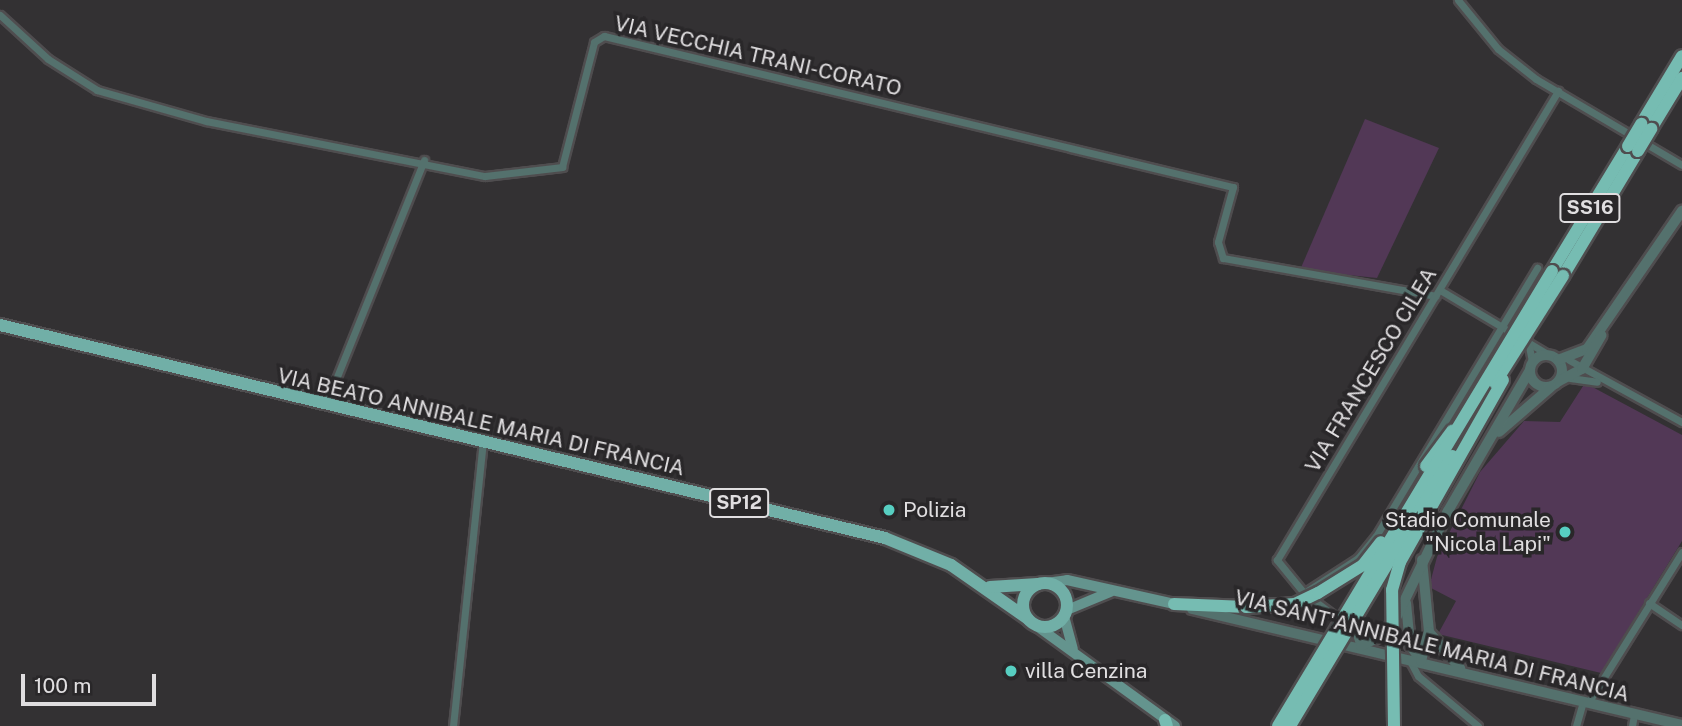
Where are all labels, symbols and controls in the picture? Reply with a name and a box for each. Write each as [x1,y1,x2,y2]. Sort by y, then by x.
street label: VIA VECCHIA TRANI-CORATO [612,11,904,101]
road number: SS16 [1558,192,1622,224]
street label: VIA FRANCESCO CILEA [1300,263,1442,477]
street label: VIA BEATO ANNIBALE MARIA DI FRANCIA [275,363,687,481]
road number: SP12 [708,488,770,518]
place label: Polizia [903,497,966,523]
marker: Polizia [881,502,897,518]
place label: Stadio Comunale "Nicola Lapi" [1385,507,1551,557]
marker: Stadio Comunale "Nicola Lapi" [1557,524,1573,540]
street label: VIA SANT'ANNIBALE MARIA DI FRANCIA [1232,585,1632,707]
place label: villa Cenzina [1025,658,1147,684]
scale bar [24,660,159,704]
marker: villa Cenzina [1003,663,1019,679]
text: 100 m [34,673,91,698]

